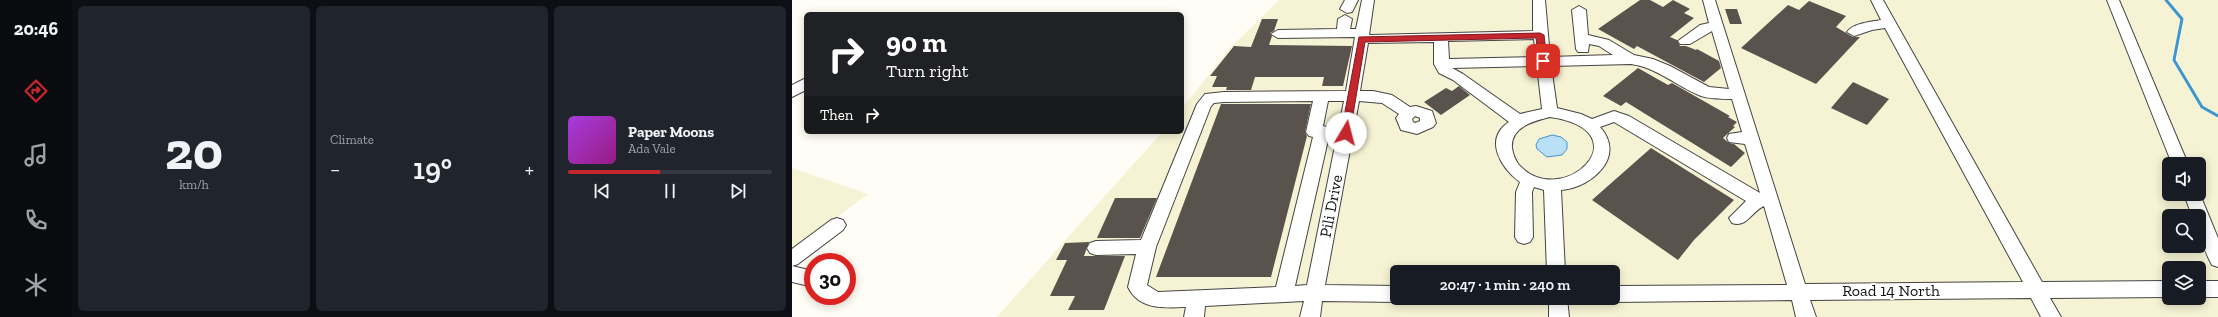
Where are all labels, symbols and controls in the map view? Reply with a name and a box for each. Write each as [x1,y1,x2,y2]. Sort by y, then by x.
text: 20:46 [14,18,58,40]
text: 90 m [886,26,947,59]
icon: right [820,28,872,80]
pin [1526,44,1560,78]
icon: arrive [1532,50,1554,72]
text: Turn right [886,60,968,82]
icon: directions [22,77,50,105]
icon: right [861,104,883,126]
text: Then [820,106,853,124]
position arrow [1325,112,1367,154]
text: 20 [165,120,223,182]
text: Paper Moons [628,123,714,141]
text: Climate [330,132,374,147]
icon: music [22,141,50,169]
text: Ada Vale [628,141,676,156]
text: 19° [413,151,452,187]
text: − [330,156,340,183]
text: + [525,156,534,183]
map controls [2162,157,2206,305]
button: sound [2162,157,2206,201]
street label: Pili Drive [1316,173,1346,239]
text: km/h [179,177,209,192]
icon: previous [591,180,613,202]
icon: pause [659,180,681,202]
icon: next [727,180,749,202]
icon: phone [22,206,50,234]
button: search [2162,209,2206,253]
speed limit sign: 30 [804,253,856,305]
button: layers [2162,261,2206,305]
icon: climate [22,271,50,299]
text: 20:47 · 1 min · 240 m [1440,276,1570,294]
street label: Road 14 North [1842,281,1940,300]

